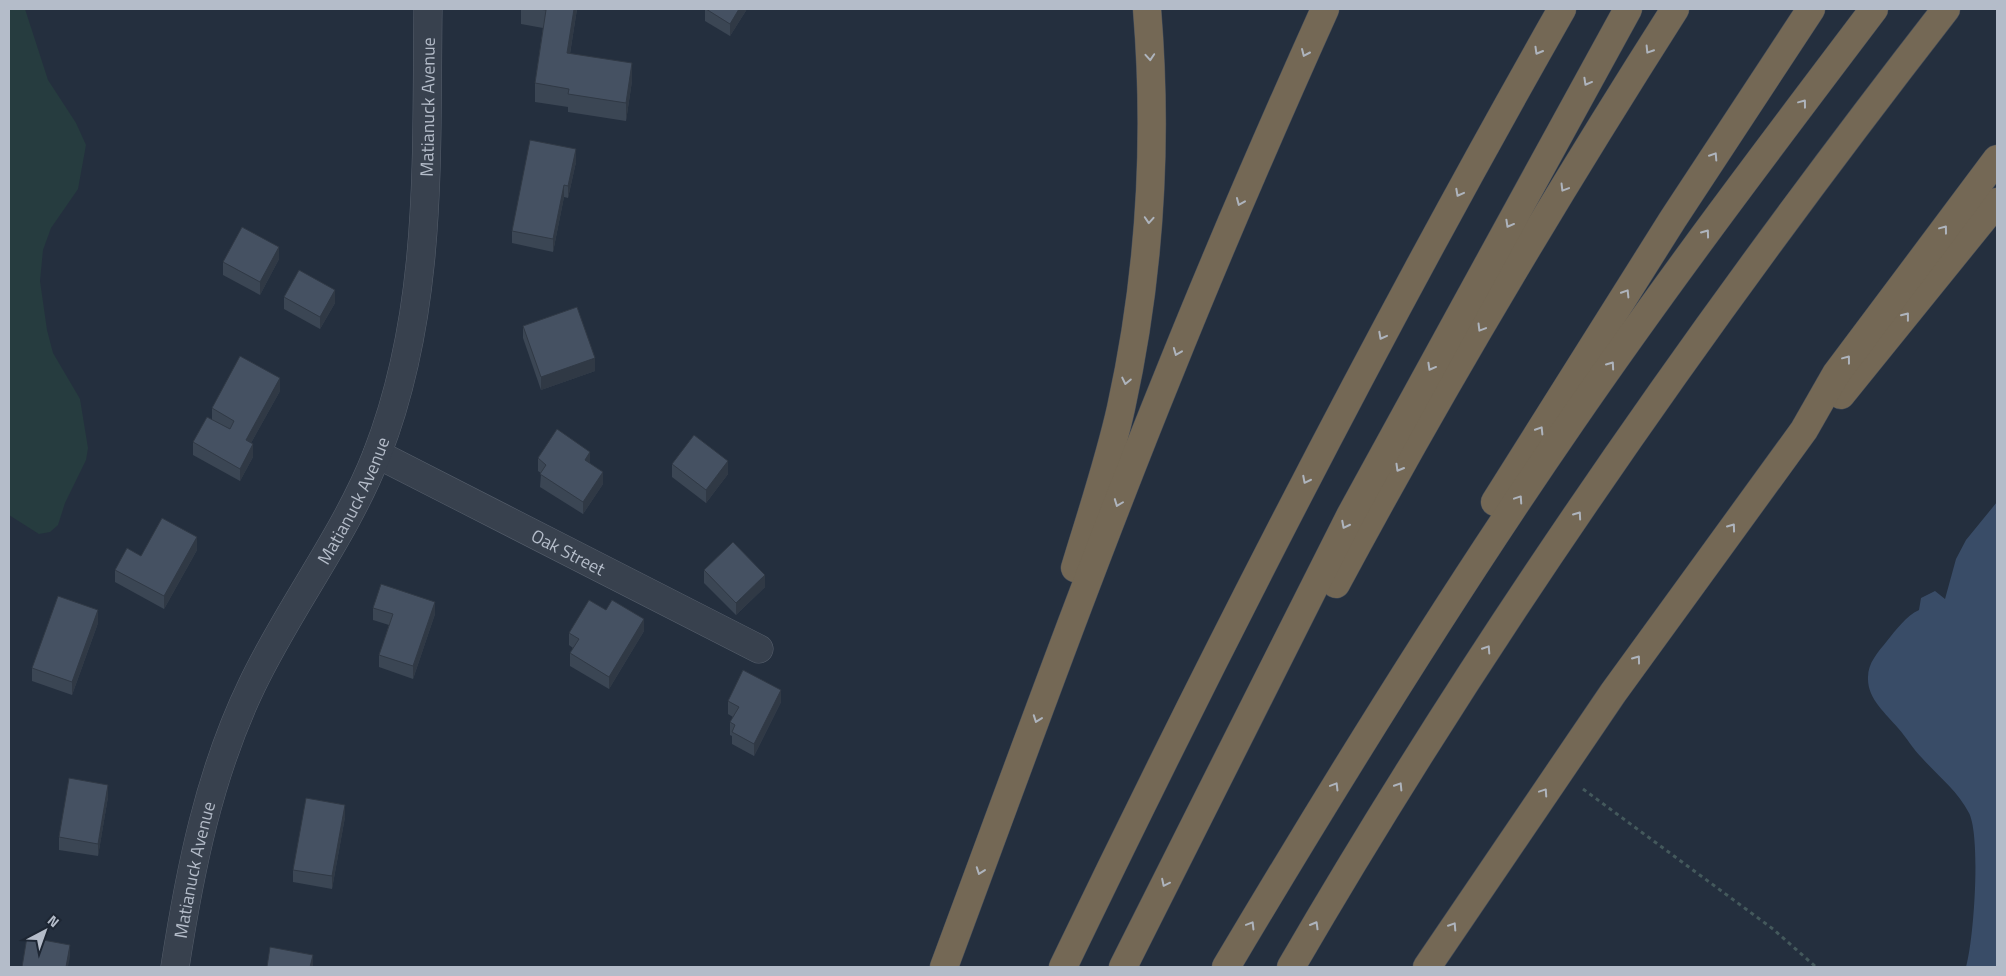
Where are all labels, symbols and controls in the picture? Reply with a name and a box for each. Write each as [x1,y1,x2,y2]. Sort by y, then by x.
street label: Matianuck Avenue [412,37,441,177]
one-way arrow [1646,44,1656,53]
one-way arrow [1535,46,1545,55]
one-way arrow [1301,48,1311,57]
one-way arrow [1145,54,1156,62]
one-way arrow [1584,76,1594,85]
one-way arrow [1797,100,1805,109]
one-way arrow [1708,153,1718,162]
one-way arrow [1560,183,1570,192]
one-way arrow [1455,188,1465,197]
one-way arrow [1235,197,1246,206]
one-way arrow [1144,216,1155,224]
one-way arrow [1505,219,1515,228]
one-way arrow [1939,226,1947,235]
one-way arrow [1700,230,1708,239]
one-way arrow [1620,289,1630,298]
one-way arrow [1900,312,1909,321]
one-way arrow [1477,322,1487,331]
one-way arrow [1378,331,1388,340]
one-way arrow [1173,347,1184,356]
one-way arrow [1841,355,1850,365]
one-way arrow [1427,361,1437,370]
one-way arrow [1605,361,1614,371]
one-way arrow [1122,376,1132,385]
one-way arrow [1533,427,1543,436]
street label: Matianuck Avenue [310,433,396,569]
one-way arrow [1396,463,1406,472]
one-way arrow [1302,475,1312,484]
one-way arrow [1513,495,1522,505]
one-way arrow [1114,498,1124,507]
one-way arrow [1572,511,1581,520]
one-way arrow [1341,520,1351,529]
street label: Oak Street [527,522,611,582]
one-way arrow [1727,524,1735,533]
one-way arrow [1481,646,1490,655]
one-way arrow [1631,655,1640,664]
one-way arrow [1033,714,1043,723]
one-way arrow [1328,783,1338,792]
one-way arrow [1393,783,1403,792]
one-way arrow [1538,788,1547,797]
street label: Matianuck Avenue [166,798,222,940]
one-way arrow [976,866,986,875]
one-way arrow [1161,878,1171,887]
north arrow [20,906,70,956]
text: N [43,910,64,932]
one-way arrow [1244,922,1254,931]
one-way arrow [1309,922,1319,931]
one-way arrow [1447,923,1456,932]

